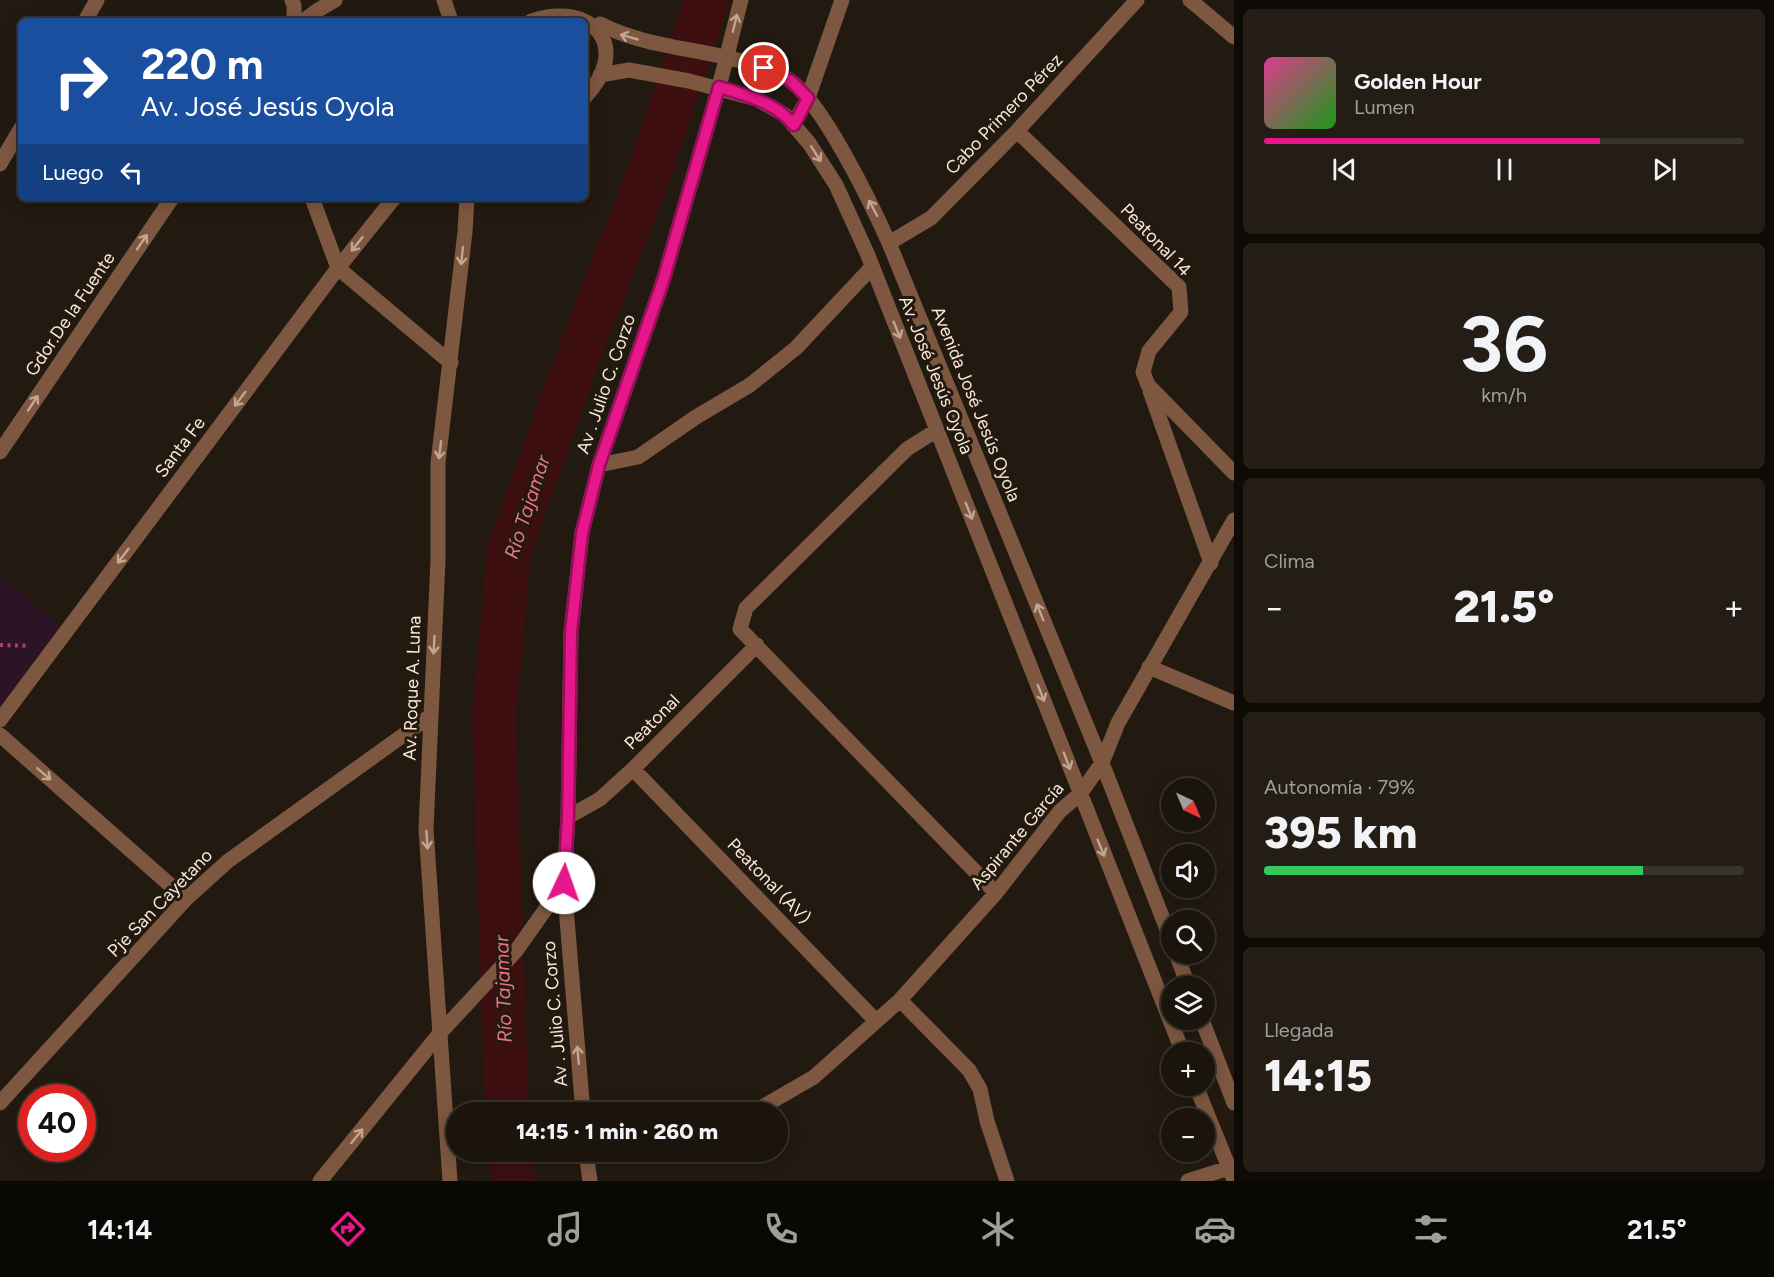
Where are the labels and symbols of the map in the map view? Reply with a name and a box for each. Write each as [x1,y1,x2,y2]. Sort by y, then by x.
one-way arrow [730,14,742,33]
one-way arrow [620,31,639,42]
pin [738,42,789,93]
street label: Cabo Primero Pérez [941,49,1067,179]
one-way arrow [809,145,822,162]
street label: Peatonal 14 [1116,199,1196,281]
one-way arrow [867,200,879,217]
one-way arrow [137,234,149,251]
one-way arrow [351,235,364,251]
one-way arrow [456,246,467,266]
street label: Gdor.De la Fuente [20,248,120,380]
street label: Av. José Jesús Oyola [894,292,978,458]
street label: Avenida José Jesús Oyola [927,303,1025,505]
street label: Av . Julio C. Corzo [572,311,640,457]
one-way arrow [892,321,903,339]
one-way arrow [233,391,246,407]
one-way arrow [27,396,39,412]
street label: Santa Fe [150,412,210,482]
one-way arrow [434,440,445,459]
water label: Río Tajamar [499,451,555,562]
one-way arrow [964,502,975,520]
one-way arrow [117,547,129,563]
one-way arrow [1034,603,1045,621]
street label: Av. Roque A. Luna [398,615,426,761]
one-way arrow [428,634,439,654]
one-way arrow [1036,683,1047,702]
street label: Peatonal [620,690,684,754]
one-way arrow [1062,751,1073,769]
one-way arrow [36,767,51,781]
street label: Aspirante García [966,778,1068,894]
north arrow [1161,778,1215,832]
one-way arrow [422,829,433,849]
street label: Peatonal (AV) [723,834,815,928]
one-way arrow [1097,838,1108,857]
street label: Pje San Cayetano [103,844,217,962]
position arrow [532,851,596,915]
water label: Río Tajamar [489,934,517,1043]
street label: Av . Julio C. Corzo [538,940,572,1088]
one-way arrow [573,1045,584,1065]
speed limit sign: 40 [18,1084,96,1162]
one-way arrow [350,1128,363,1144]

